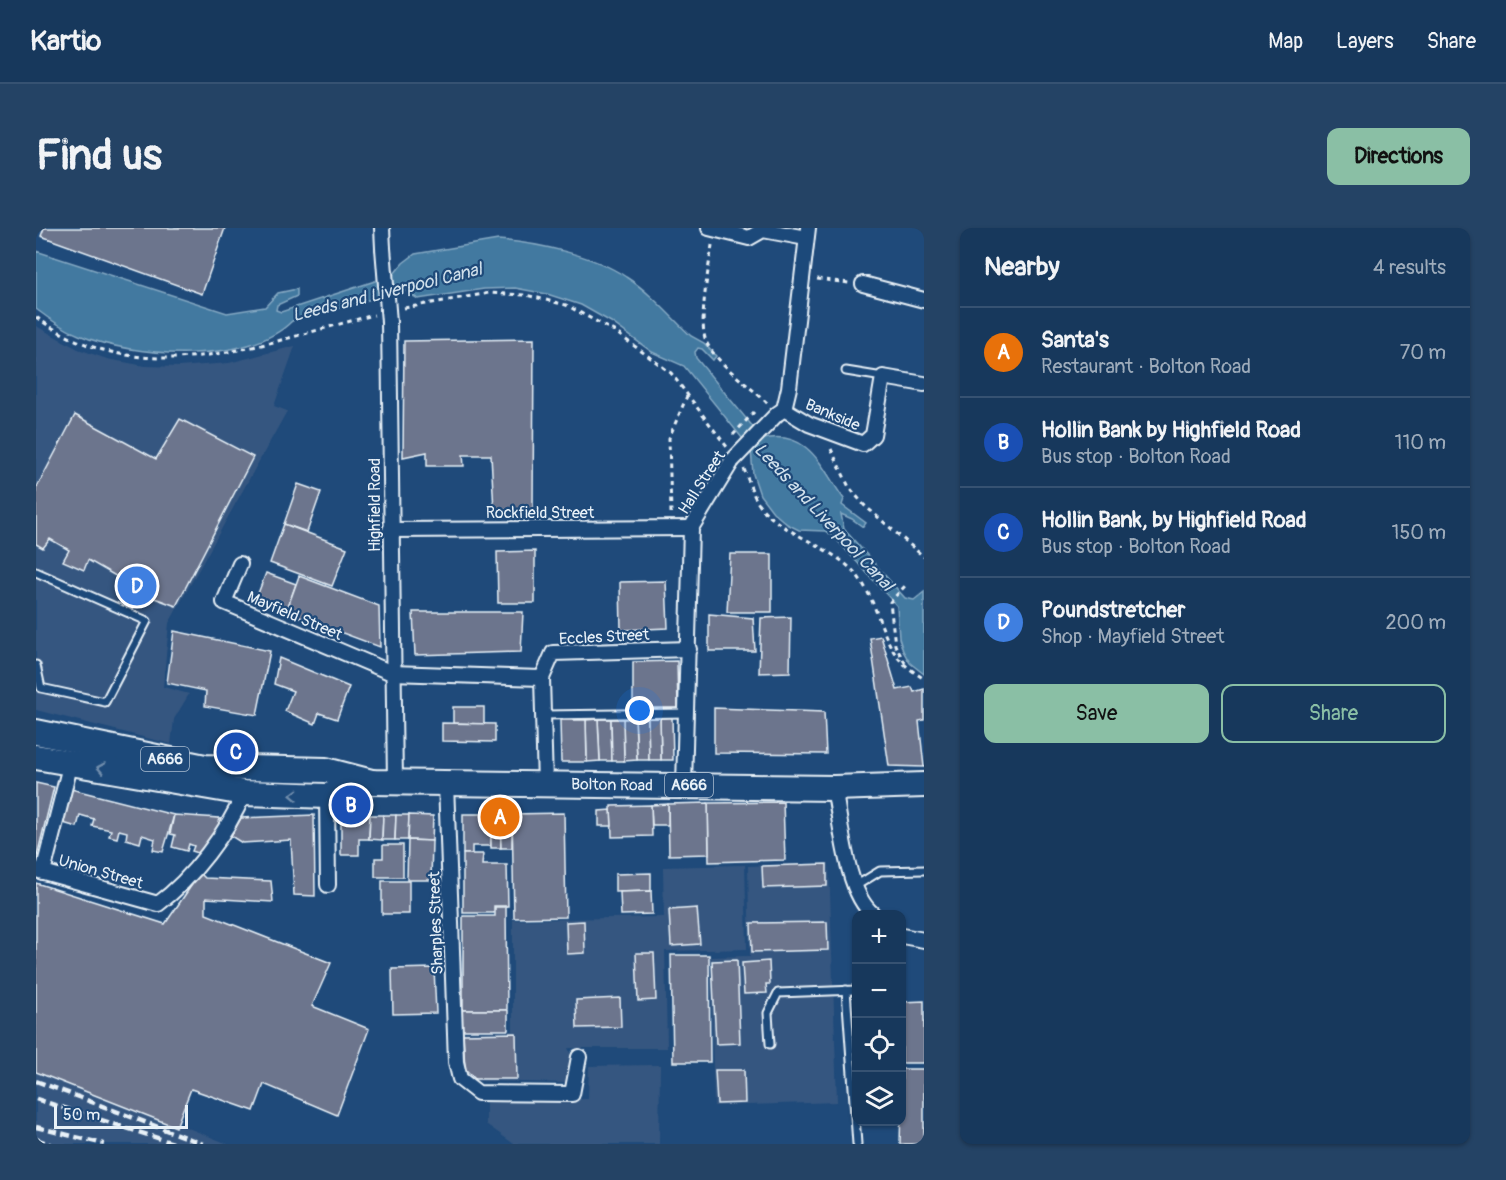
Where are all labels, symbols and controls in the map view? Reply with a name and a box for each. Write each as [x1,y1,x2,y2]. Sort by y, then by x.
text: Kartio [30,24,101,59]
text: Map [1268,28,1303,55]
text: Layers [1336,28,1394,55]
text: Share [1427,28,1476,55]
button: Directions [1327,128,1470,185]
text: Find us [36,130,162,182]
text: Nearby [984,251,1060,283]
text: 4 results [1373,255,1446,280]
water label: Leeds and Liverpool Canal [290,257,486,327]
text: Santa's [1041,326,1109,354]
text: A [997,340,1010,365]
text: 70 m [1400,340,1446,365]
text: Restaurant · Bolton Road [1041,354,1251,379]
street label: Bankside [802,394,863,435]
text: Hollin Bank by Highfield Road [1041,416,1301,444]
text: B [998,430,1009,455]
text: 110 m [1395,430,1446,455]
water label: Leeds and Liverpool Canal [749,438,900,598]
text: Bus stop · Bolton Road [1041,444,1231,469]
street label: Hall Street [674,446,730,518]
street label: Highfield Road [365,458,385,552]
street label: Rockfield Street [486,503,595,523]
text: Hollin Bank, by Highfield Road [1041,506,1307,534]
text: C [997,520,1010,545]
text: 150 m [1392,520,1446,545]
text: Bus stop · Bolton Road [1041,534,1231,559]
pin: D [118,564,156,608]
street label: Mayfield Street [244,587,346,645]
text: Poundstretcher [1041,596,1185,624]
text: D [997,610,1010,635]
text: 200 m [1385,610,1446,635]
text: Shop · Mayfield Street [1041,624,1224,649]
street label: Eccles Street [558,625,650,649]
button: Save [984,684,1209,743]
button: Share [1221,684,1446,743]
your location [625,696,654,725]
pin: C [216,730,256,774]
road number: A666 [141,747,189,771]
one-way arrow [97,762,107,775]
road number: A666 [665,773,713,797]
street label: Bolton Road [571,774,653,796]
pin: B [332,782,370,828]
one-way arrow [290,788,299,801]
pin: A [480,794,520,840]
street label: Union Street [56,850,146,894]
street label: Sharples Street [424,870,448,975]
map controls [852,910,906,1126]
button: + [852,910,906,964]
button: − [852,964,906,1018]
button: locate [852,1018,906,1072]
button: layers [852,1072,906,1126]
scale bar [54,1102,188,1130]
text: 50 m [63,1105,100,1125]

